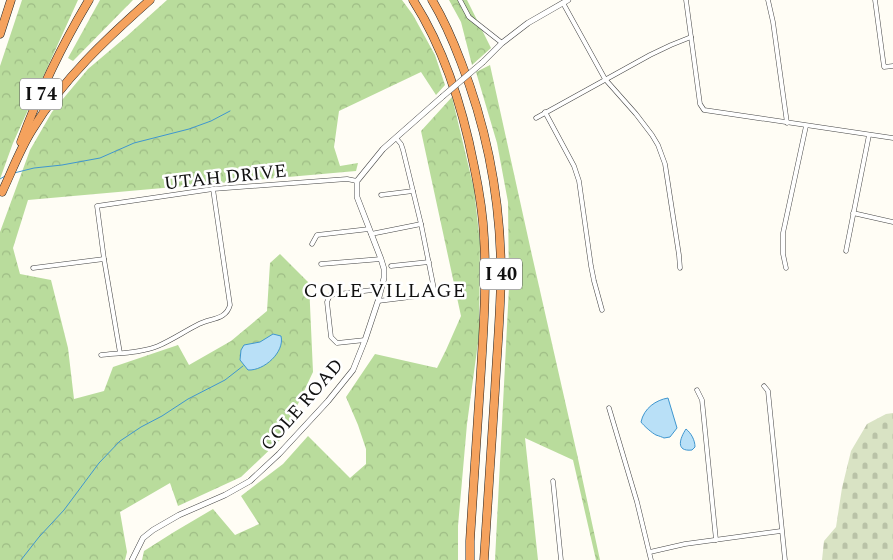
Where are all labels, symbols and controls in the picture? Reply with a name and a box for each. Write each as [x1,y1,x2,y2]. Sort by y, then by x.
road number: I 74 [20,78,62,110]
street label: UTAH DRIVE [162,157,288,198]
road number: I 40 [480,258,522,290]
district label: COLE VILLAGE [303,276,467,306]
street label: COLE ROAD [254,352,351,458]

